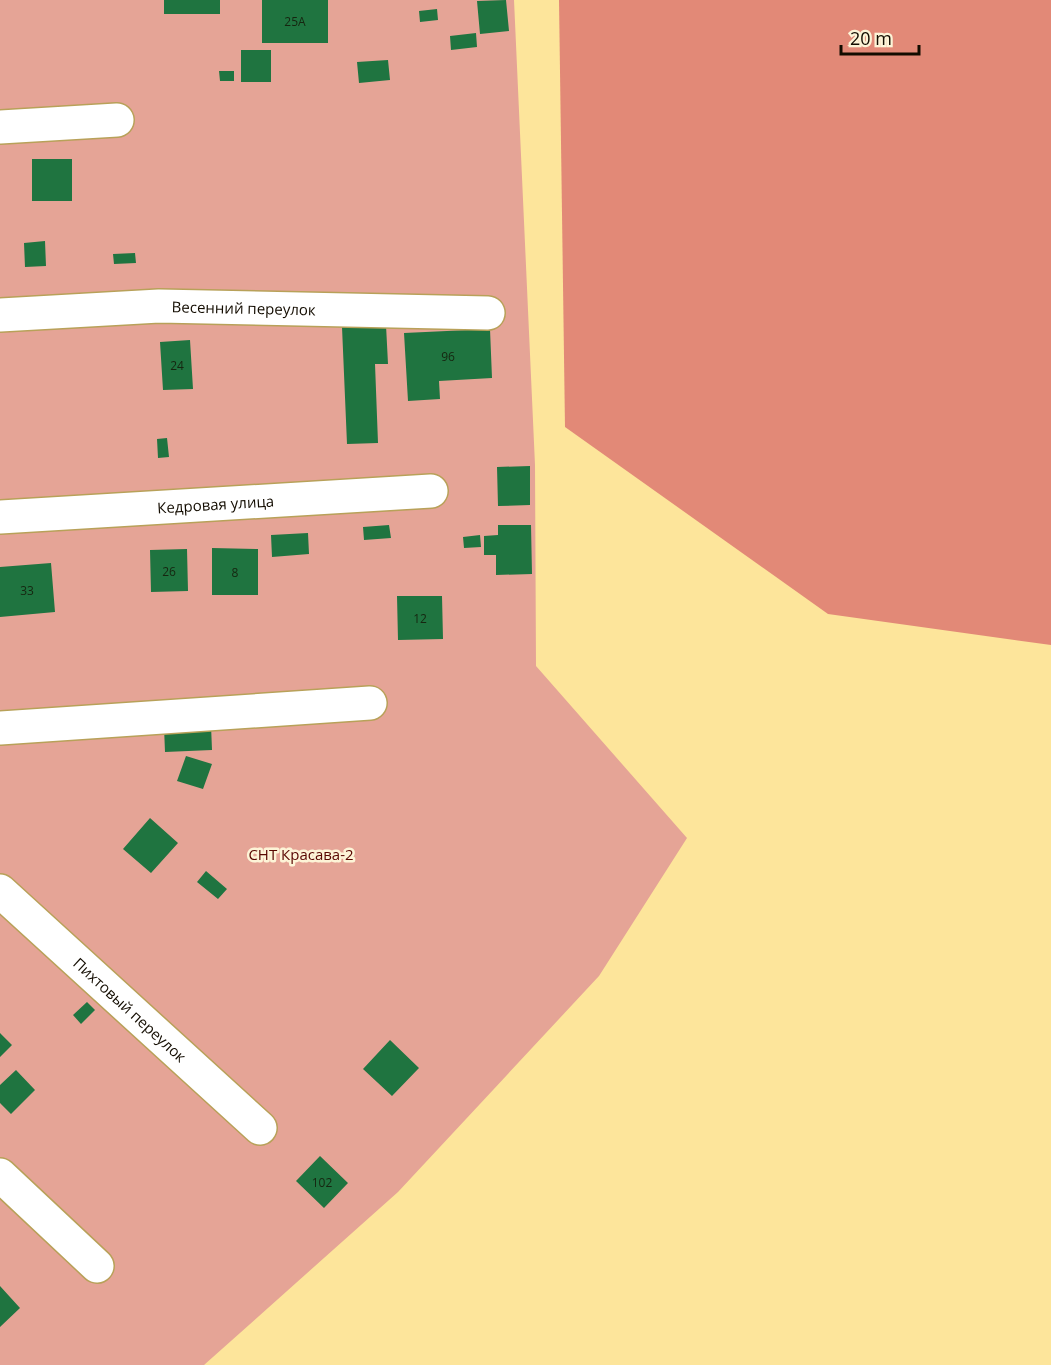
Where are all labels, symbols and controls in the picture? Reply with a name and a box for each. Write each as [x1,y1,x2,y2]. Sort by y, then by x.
house number: 25А [284,13,306,30]
scale bar [841,18,919,56]
text: 20 m [850,26,892,50]
street label: Весенний переулок [172,296,316,319]
house number: 96 [441,348,455,365]
house number: 24 [170,357,184,374]
street label: Кедровая улица [157,490,275,517]
house number: 26 [162,563,176,580]
house number: 8 [232,564,239,581]
house number: 33 [20,582,34,599]
house number: 12 [413,610,427,627]
park label: СНТ Красава-2 [248,844,354,864]
street label: Пихтовый переулок [69,953,191,1066]
house number: 102 [312,1174,332,1191]

